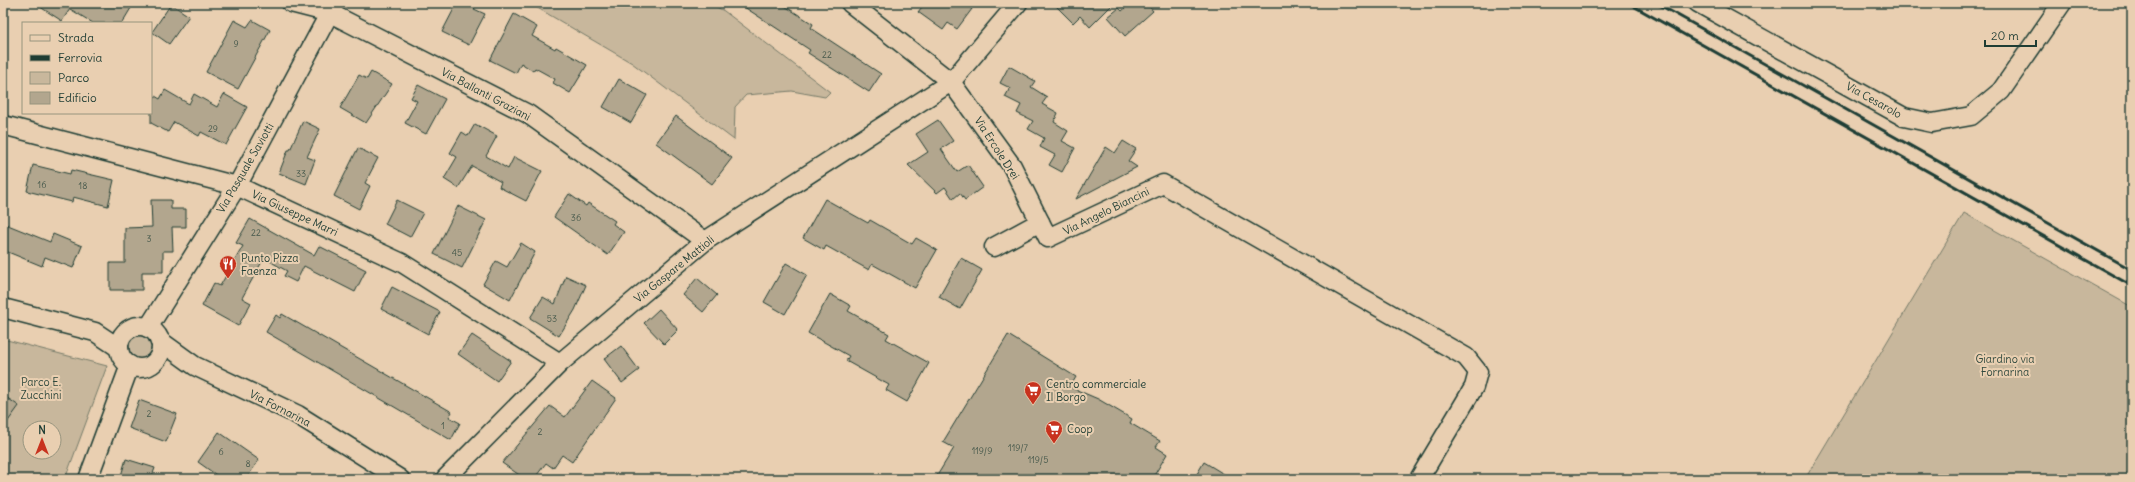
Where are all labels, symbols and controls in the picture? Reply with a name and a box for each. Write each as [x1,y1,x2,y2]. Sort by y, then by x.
legend [22,22,152,114]
scale bar [1985,22,2036,48]
text: 20 m [1991,28,2019,43]
text: Strada [58,30,94,45]
house number: 9 [233,38,239,49]
house number: 22 [822,49,832,60]
text: Ferrovia [58,50,103,65]
street label: Via Ballanti Graziani [439,64,533,124]
text: Parco [58,70,90,85]
street label: Via Cesarolo [1844,79,1904,121]
text: Edificio [58,90,97,105]
street label: Via Ercole Drei [972,114,1022,182]
street label: Via Pasquale Saviotti [213,120,277,216]
house number: 29 [208,123,218,134]
house number: 33 [296,168,306,179]
house number: 16 [38,179,46,190]
house number: 18 [79,180,87,191]
street label: Via Angelo Biancini [1061,184,1151,238]
street label: Via Giuseppe Marri [250,187,340,239]
house number: 36 [571,212,581,223]
house number: 22 [251,227,261,238]
street label: Via Gaspare Mattioli [631,232,717,306]
house number: 3 [146,233,152,244]
house number: 45 [452,247,462,258]
place label: Punto Pizza Faenza [241,251,299,278]
restaurant icon: Punto Pizza Faenza [218,254,238,279]
house number: 53 [547,313,557,324]
park label: Giardino via Fornarina [1975,352,2035,379]
park label: Parco E. Zucchini [20,375,62,402]
place label: Centro commerciale Il Borgo [1046,377,1146,404]
supermarket icon: Centro commerciale Il Borgo [1023,380,1043,405]
street label: Via Fornarina [247,387,313,429]
house number: 2 [147,408,152,419]
supermarket icon: Coop [1044,419,1064,444]
north arrow [22,420,62,460]
house number: 1 [441,420,445,431]
place label: Coop [1067,422,1093,436]
text: N [38,423,46,437]
house number: 2 [538,426,543,437]
house number: 119/7 [1008,442,1029,453]
house number: 119/9 [972,445,992,456]
house number: 6 [218,446,224,457]
house number: 119/5 [1028,454,1048,465]
house number: 8 [245,458,251,469]

